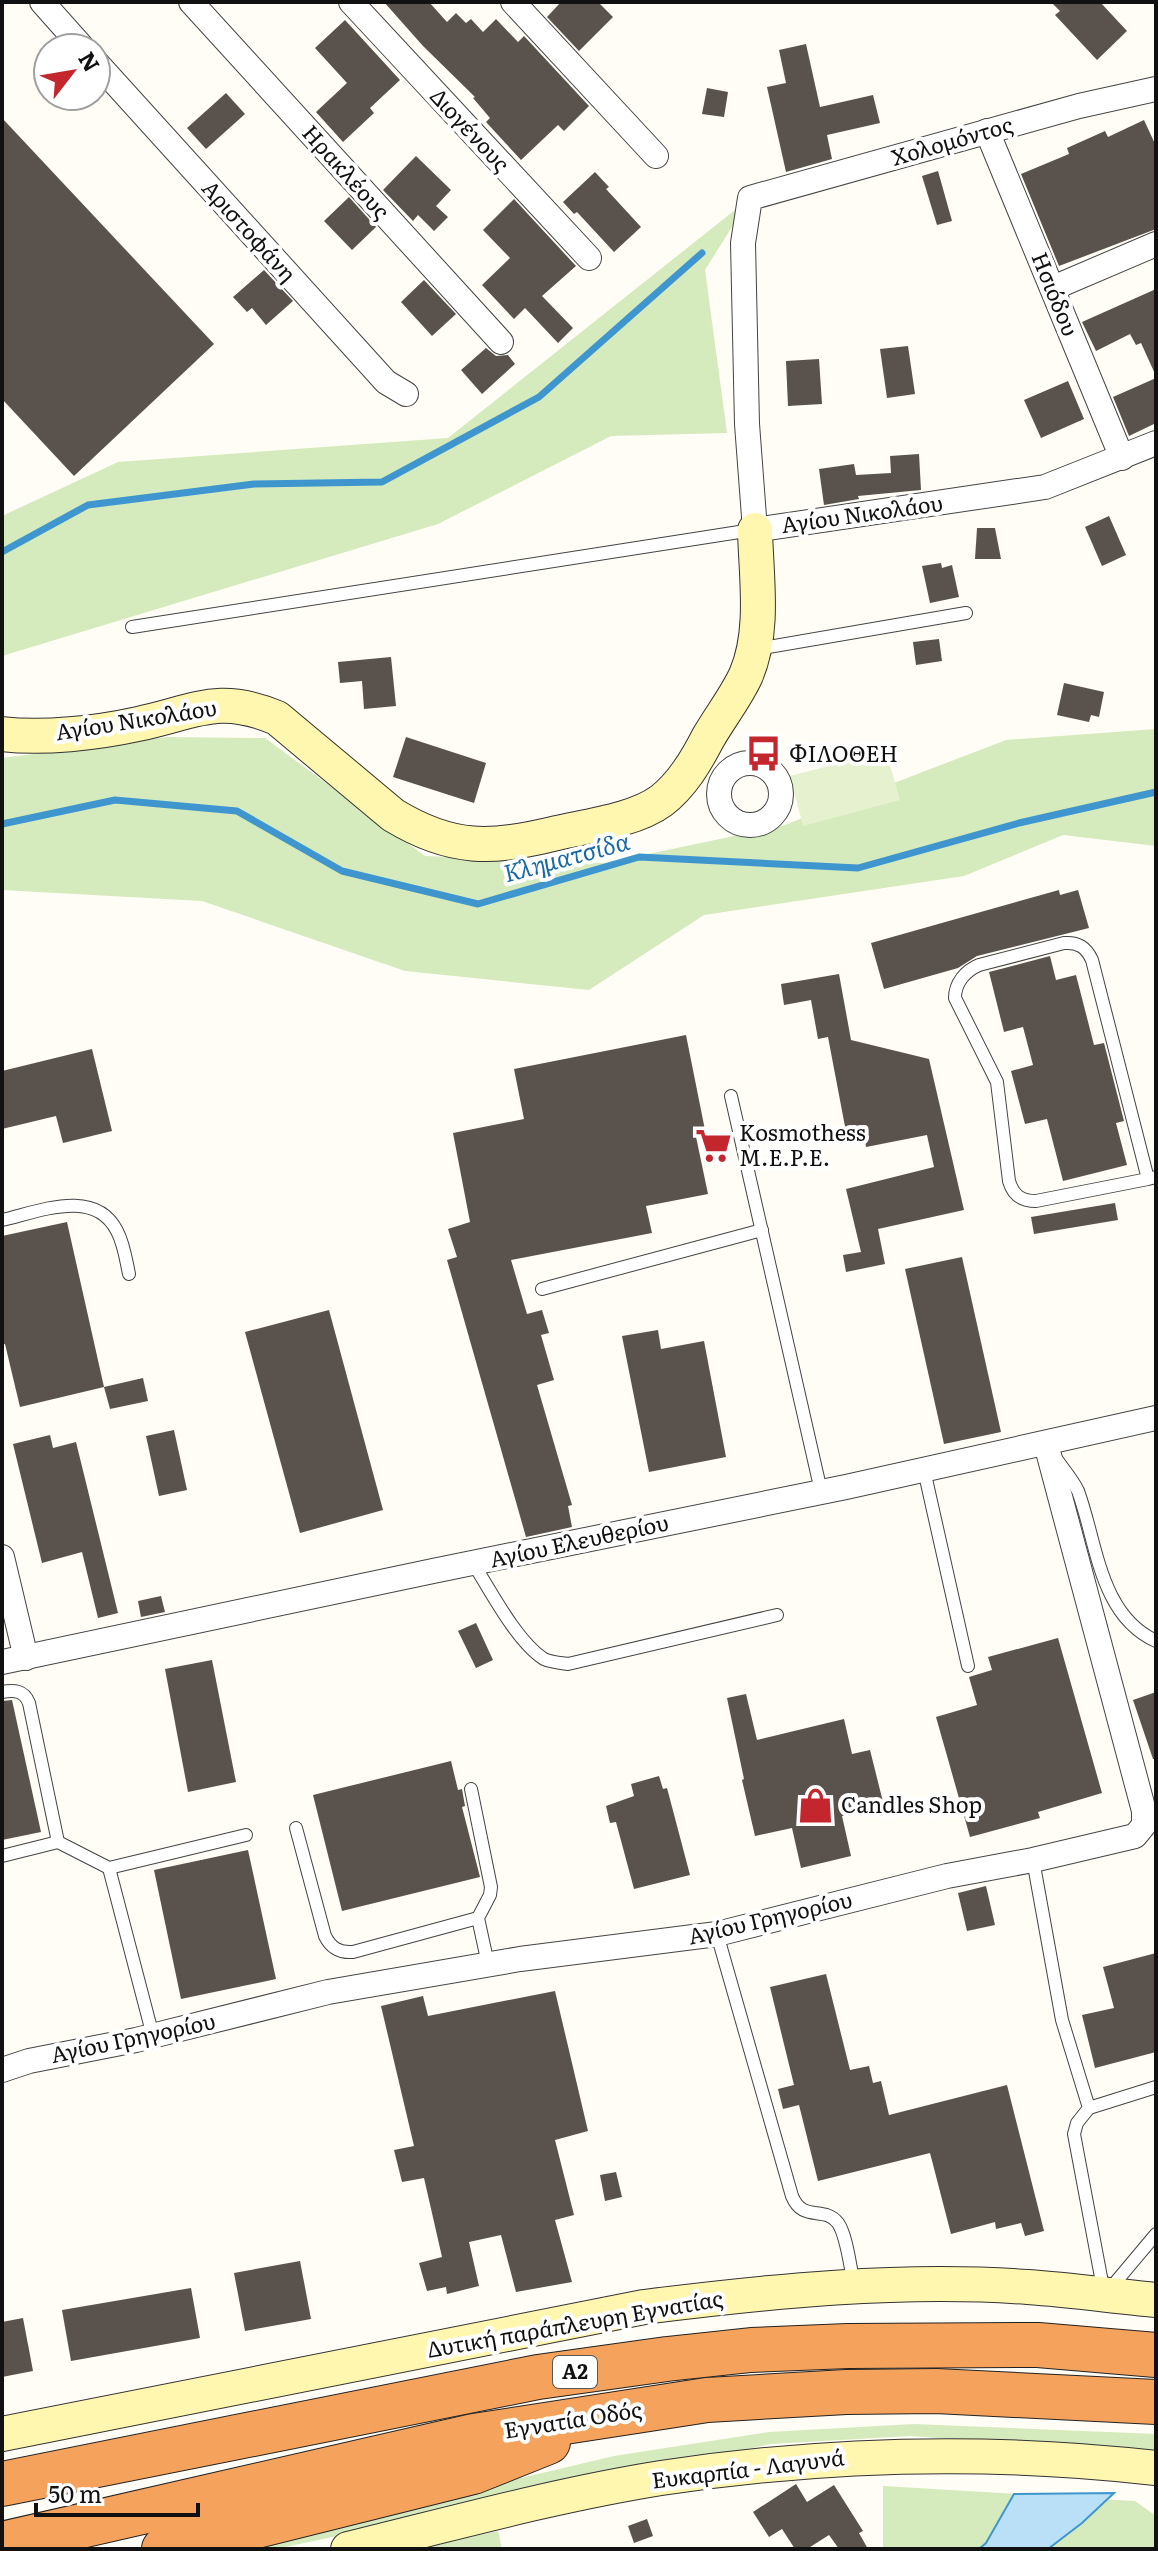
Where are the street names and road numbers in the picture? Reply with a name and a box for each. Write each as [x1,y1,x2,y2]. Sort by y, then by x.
street label: Διογένους [424,80,519,178]
street label: Χολομόντος [887,106,1016,173]
street label: Ηρακλέους [296,116,399,226]
street label: Αριστοφάνη [195,172,305,288]
street label: Ησιόδου [1025,247,1088,340]
street label: Αγίου Νικολάου [779,485,945,540]
street label: Αγίου Νικολάου [53,689,219,748]
street label: Αγίου Ελευθερίου [486,1504,671,1575]
street label: Αγίου Γρηγορίου [684,1882,855,1951]
street label: Αγίου Γρηγορίου [47,2003,218,2070]
street label: Δυτική παράπλευρη Εγνατίας [424,2280,725,2365]
road number: Α2 [553,2356,597,2388]
street label: Εγνατία Οδός [502,2391,644,2446]
street label: Ευκαρπία - Λαγυνά [650,2439,846,2496]

